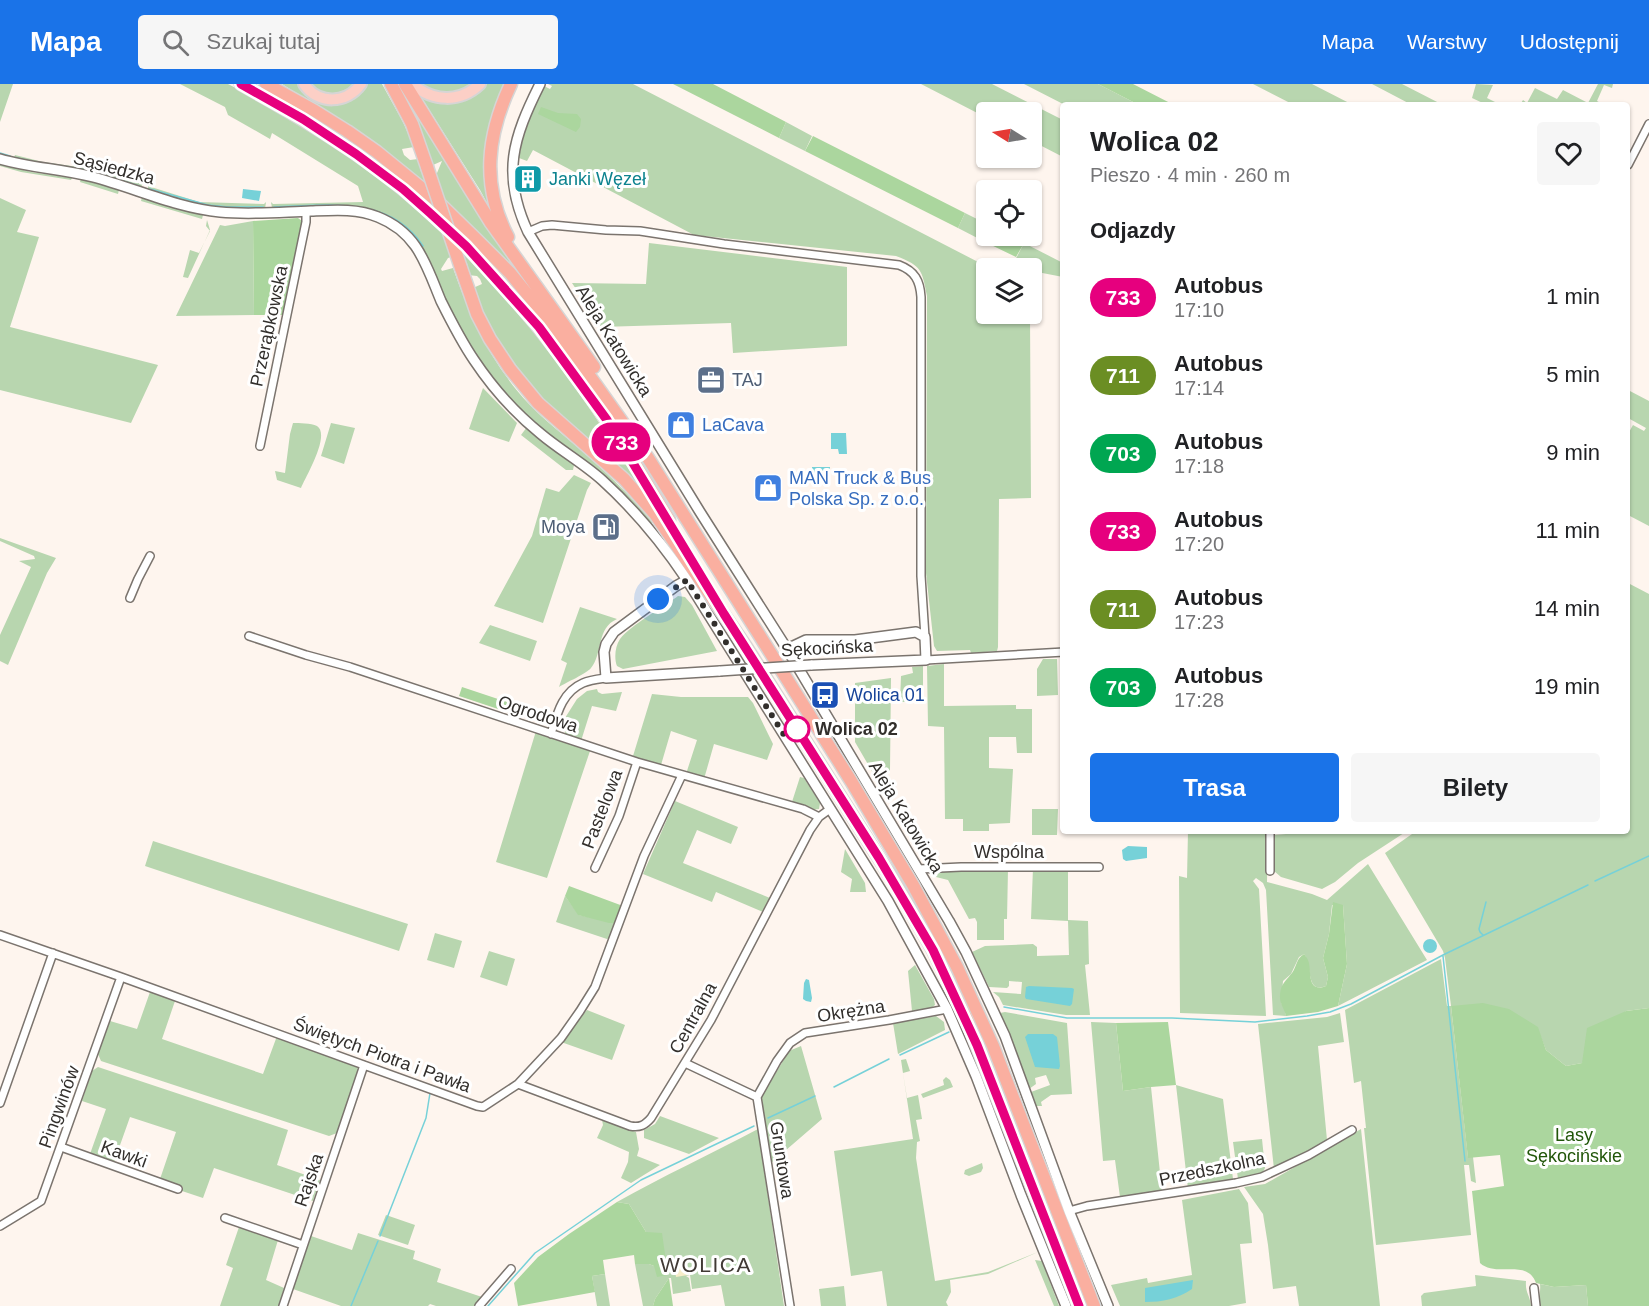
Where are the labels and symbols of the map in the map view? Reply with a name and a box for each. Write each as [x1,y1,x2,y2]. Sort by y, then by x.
north arrow [976,102,1042,168]
street label: Sąsiedzka [71,148,158,189]
building icon: Janki Węzeł [512,163,544,195]
place label: Janki Węzeł [549,169,646,189]
street label: Przerąbkowska [246,263,292,388]
street label: Aleja Katowicka [572,282,657,401]
office icon: TAJ [695,364,727,396]
place label: TAJ [732,370,763,390]
shop icon: LaCava [665,409,697,441]
place label: LaCava [702,415,765,435]
line badge: 733 [586,422,656,462]
place label: MAN Truck & Bus Polska Sp. z o.o. [789,468,931,509]
shop icon: MAN Truck & Bus Polska Sp. z o.o. [752,472,784,504]
fuel station icon: Moya [590,511,622,543]
place label: Moya [541,517,586,537]
your location [643,584,673,614]
street label: Sękocińska [781,636,874,660]
bus stop icon: Wolica 01 [809,679,841,711]
place label: Wolica 01 [846,685,925,705]
street label: Ogrodowa [495,692,582,737]
marker: Wolica 02 [784,716,810,742]
place label: Wolica 02 [815,719,898,739]
street label: Aleja Katowicka [865,757,948,877]
street label: Pastelowa [578,766,627,851]
street label: Wspólna [974,842,1045,862]
street label: Centralna [665,978,721,1057]
street label: Okrężna [816,996,887,1026]
street label: Świętych Piotra i Pawła [291,1013,475,1097]
street label: Pingwinów [35,1062,83,1151]
street label: Gruntowa [766,1120,798,1201]
park label: Lasy Sękocińskie [1526,1125,1622,1166]
street label: Kawki [98,1136,150,1172]
street label: Przedszkolna [1157,1148,1268,1190]
street label: Rajska [291,1150,328,1209]
district label: WOLICA [660,1253,752,1276]

